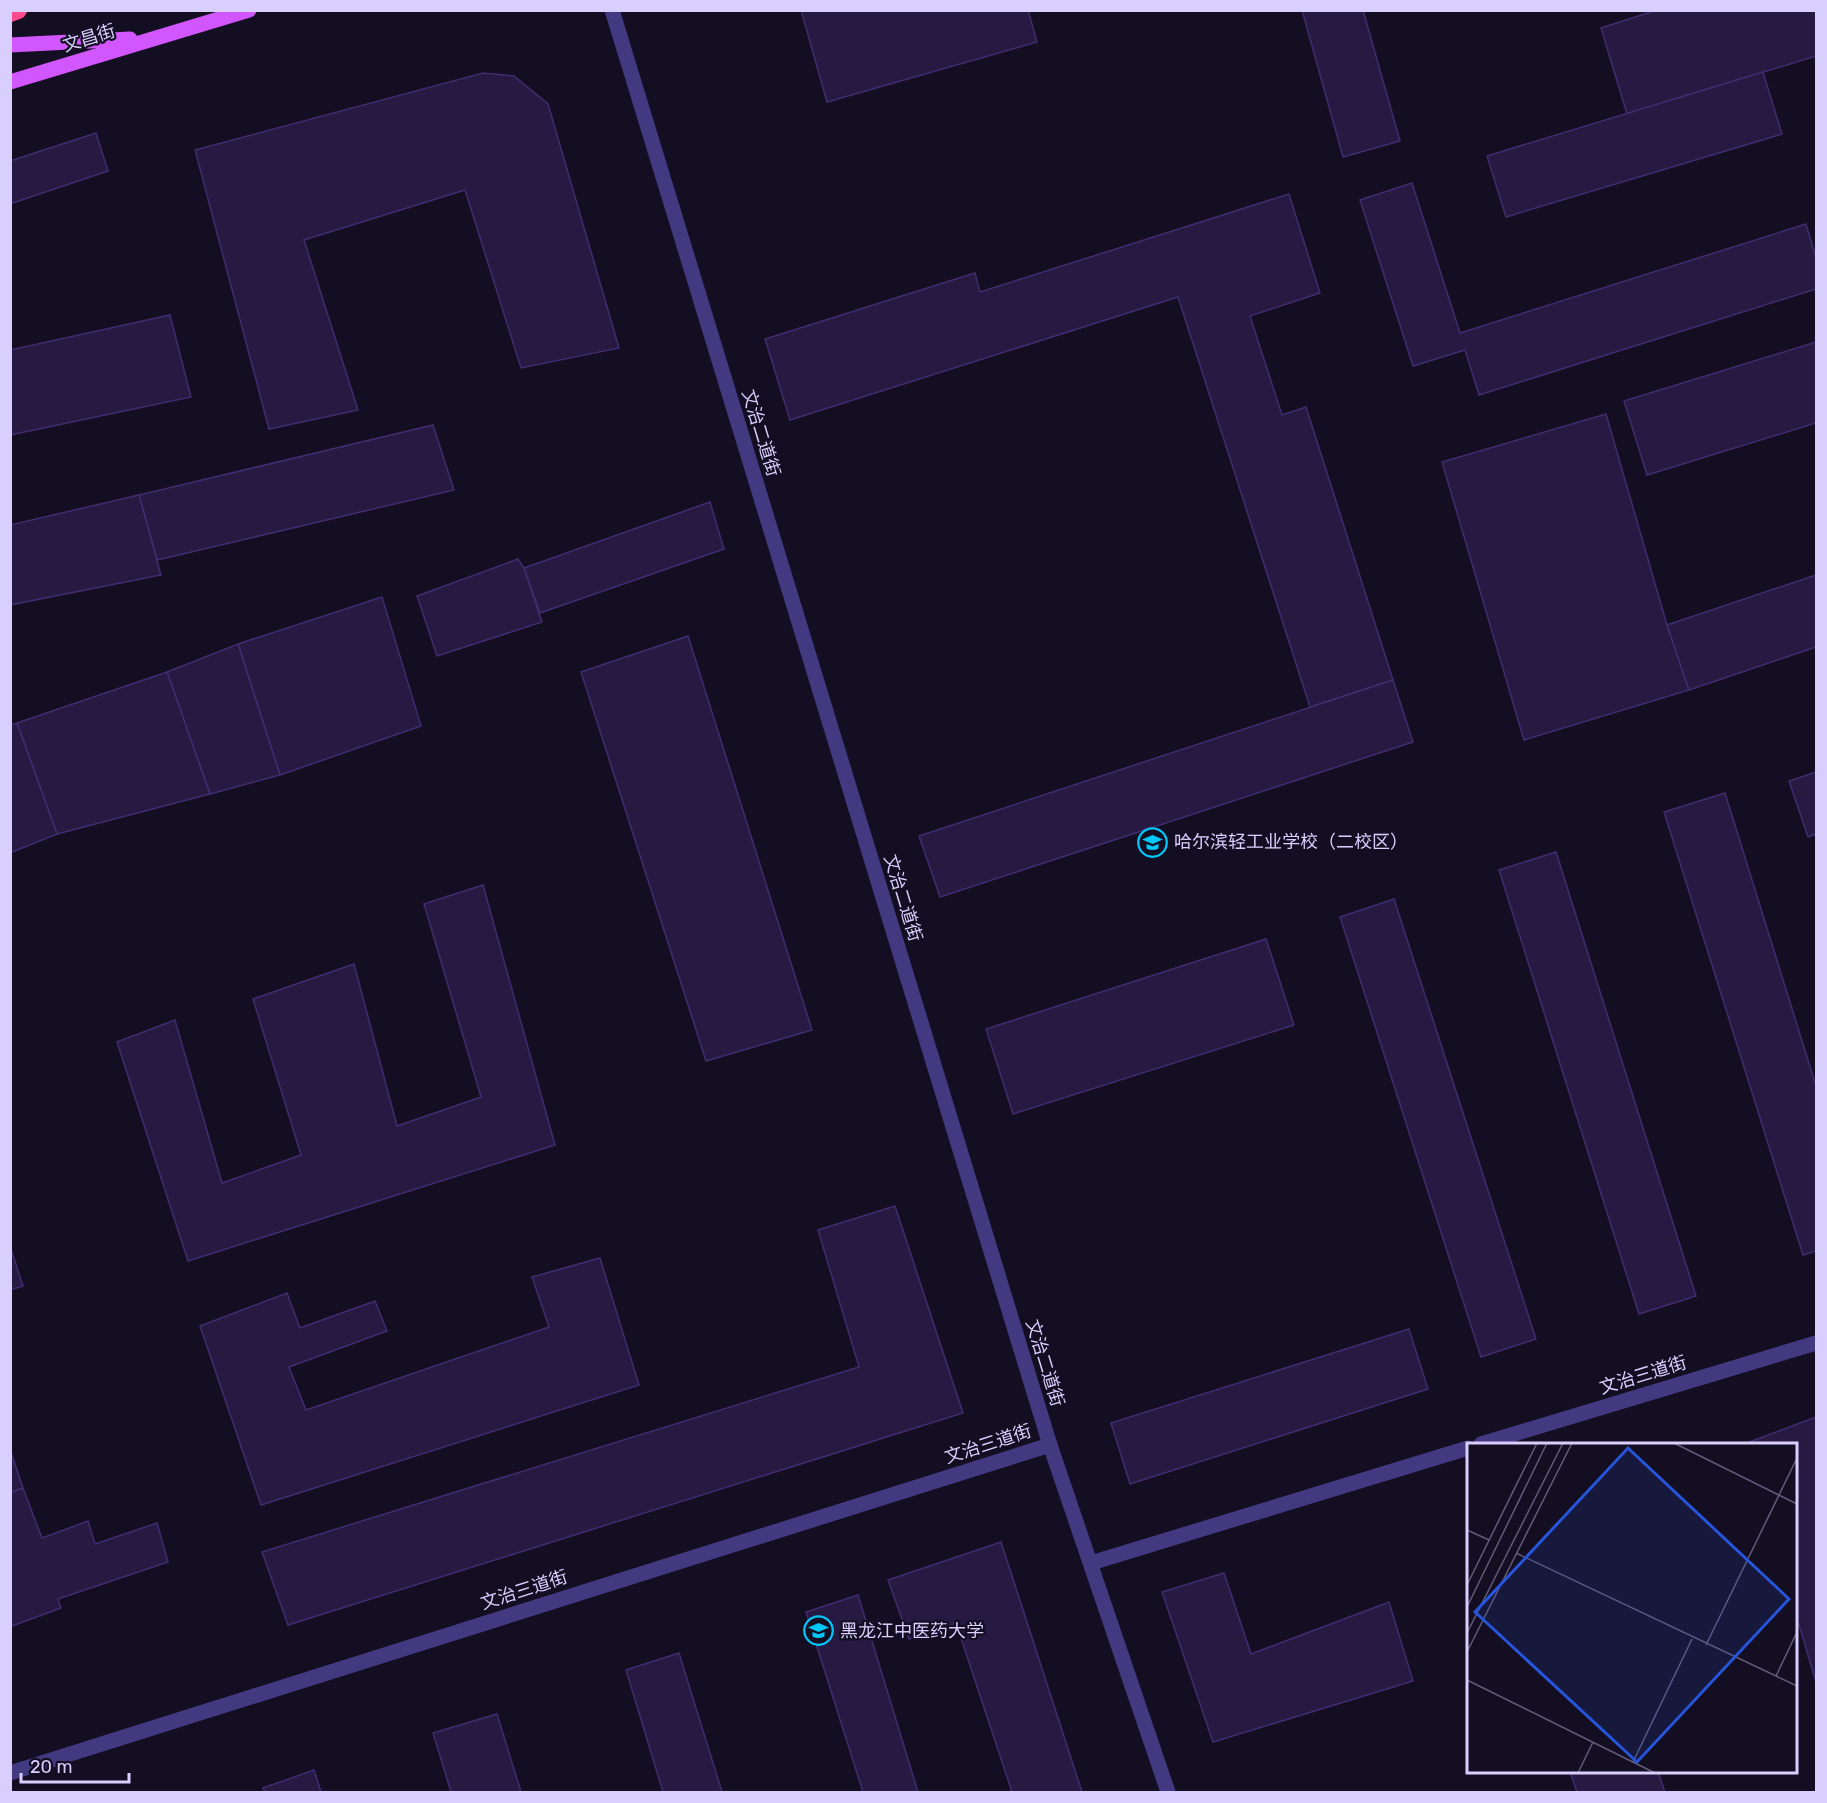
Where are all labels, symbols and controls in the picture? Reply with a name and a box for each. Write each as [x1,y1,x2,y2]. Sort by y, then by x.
street label: 文昌街 [60,20,118,56]
street label: 文治二道街 [737,387,785,479]
school or university icon: 哈尔滨轻工业学校（二校区） [1137,826,1169,858]
place label: 哈尔滨轻工业学校（二校区） [1174,831,1408,853]
street label: 文治二道街 [879,852,927,944]
street label: 文治二道街 [1021,1317,1069,1409]
street label: 文治三道街 [1597,1351,1689,1399]
street label: 文治三道街 [942,1420,1034,1468]
inset map [1467,1443,1797,1773]
street label: 文治三道街 [478,1566,570,1614]
school or university icon: 黑龙江中医药大学 [803,1615,835,1647]
place label: 黑龙江中医药大学 [840,1620,984,1642]
scale bar [21,1746,129,1784]
text: 20 m [30,1756,72,1778]

